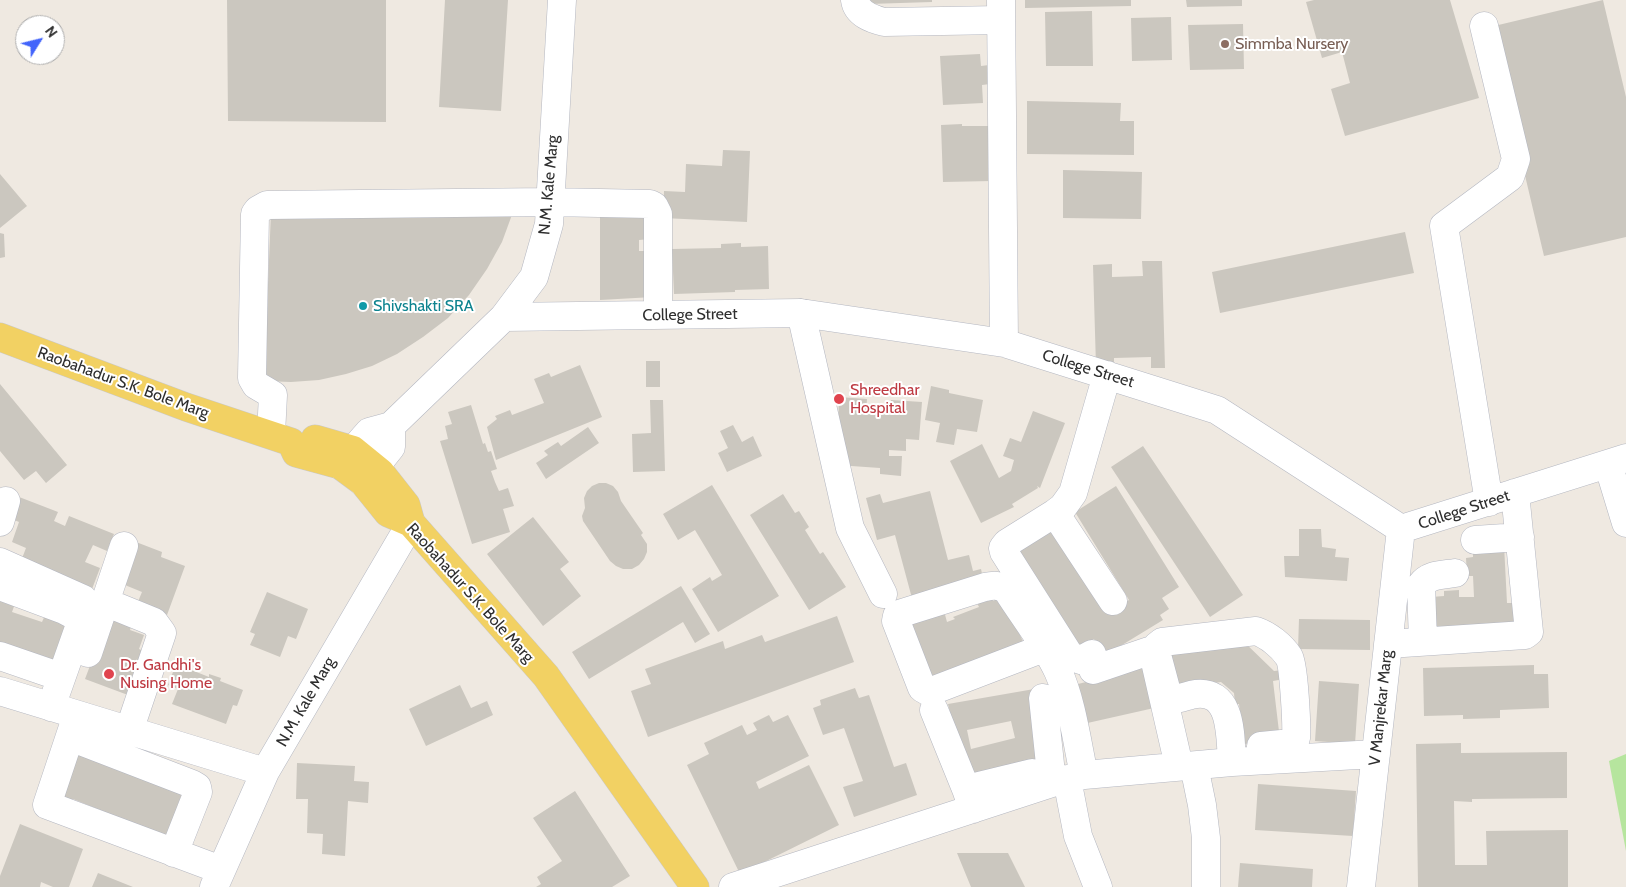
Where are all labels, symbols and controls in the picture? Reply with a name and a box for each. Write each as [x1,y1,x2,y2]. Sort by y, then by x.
north arrow [15,15,65,65]
text: N [41,22,62,41]
place label: Simmba Nursery [1235,34,1348,54]
marker: Simmba Nursery [1219,38,1231,50]
street label: N.M. Kale Marg [535,134,563,236]
place label: Shivshakti SRA [373,296,473,316]
marker: Shivshakti SRA [357,300,369,312]
street label: College Street [642,305,738,325]
street label: Raobahadur S.K. Bole Marg [35,343,211,423]
street label: College Street [1040,346,1136,392]
place label: Shreedhar Hospital [850,380,919,418]
marker: Shreedhar Hospital [832,392,846,406]
street label: College Street [1416,486,1512,534]
street label: Raobahadur S.K. Bole Marg [402,519,538,667]
street label: V Manjrekar Marg [1365,649,1397,767]
street label: N.M. Kale Marg [273,654,339,750]
place label: Dr. Gandhi's Nusing Home [120,655,212,693]
marker: Dr. Gandhi's Nusing Home [102,667,116,681]

